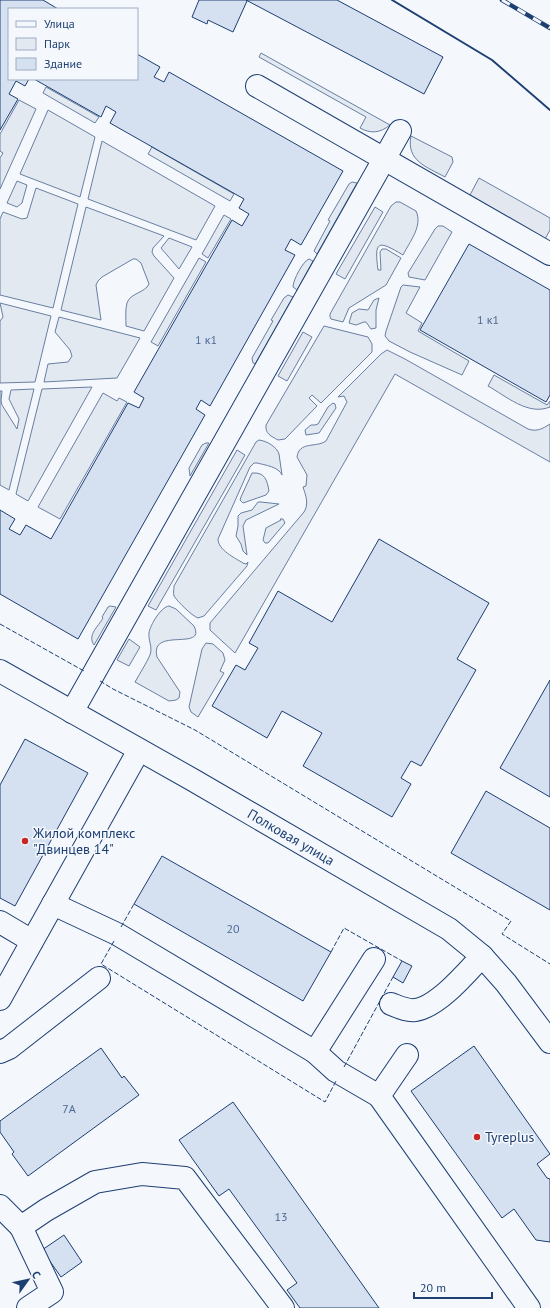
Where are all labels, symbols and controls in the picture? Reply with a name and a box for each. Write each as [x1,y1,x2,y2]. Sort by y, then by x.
legend [8,8,138,80]
text: Улица [44,16,75,31]
text: Парк [44,36,70,51]
text: Здание [44,56,82,71]
house number: 1 к1 [477,312,499,327]
house number: 1 к1 [195,332,217,347]
street label: Полковая улица [244,805,338,869]
place label: Жилой комплекс "Двинцев 14" [32,824,135,858]
marker: Жилой комплекс "Двинцев 14" [20,836,30,846]
house number: 20 [226,921,240,936]
house number: 7А [62,1101,76,1116]
place label: Tyreplus [485,1128,535,1146]
marker: Tyreplus [472,1132,482,1142]
house number: 13 [274,1209,288,1224]
north arrow [8,1260,48,1300]
text: С [29,1268,44,1281]
scale bar [414,1274,492,1300]
text: 20 m [420,1280,446,1295]

